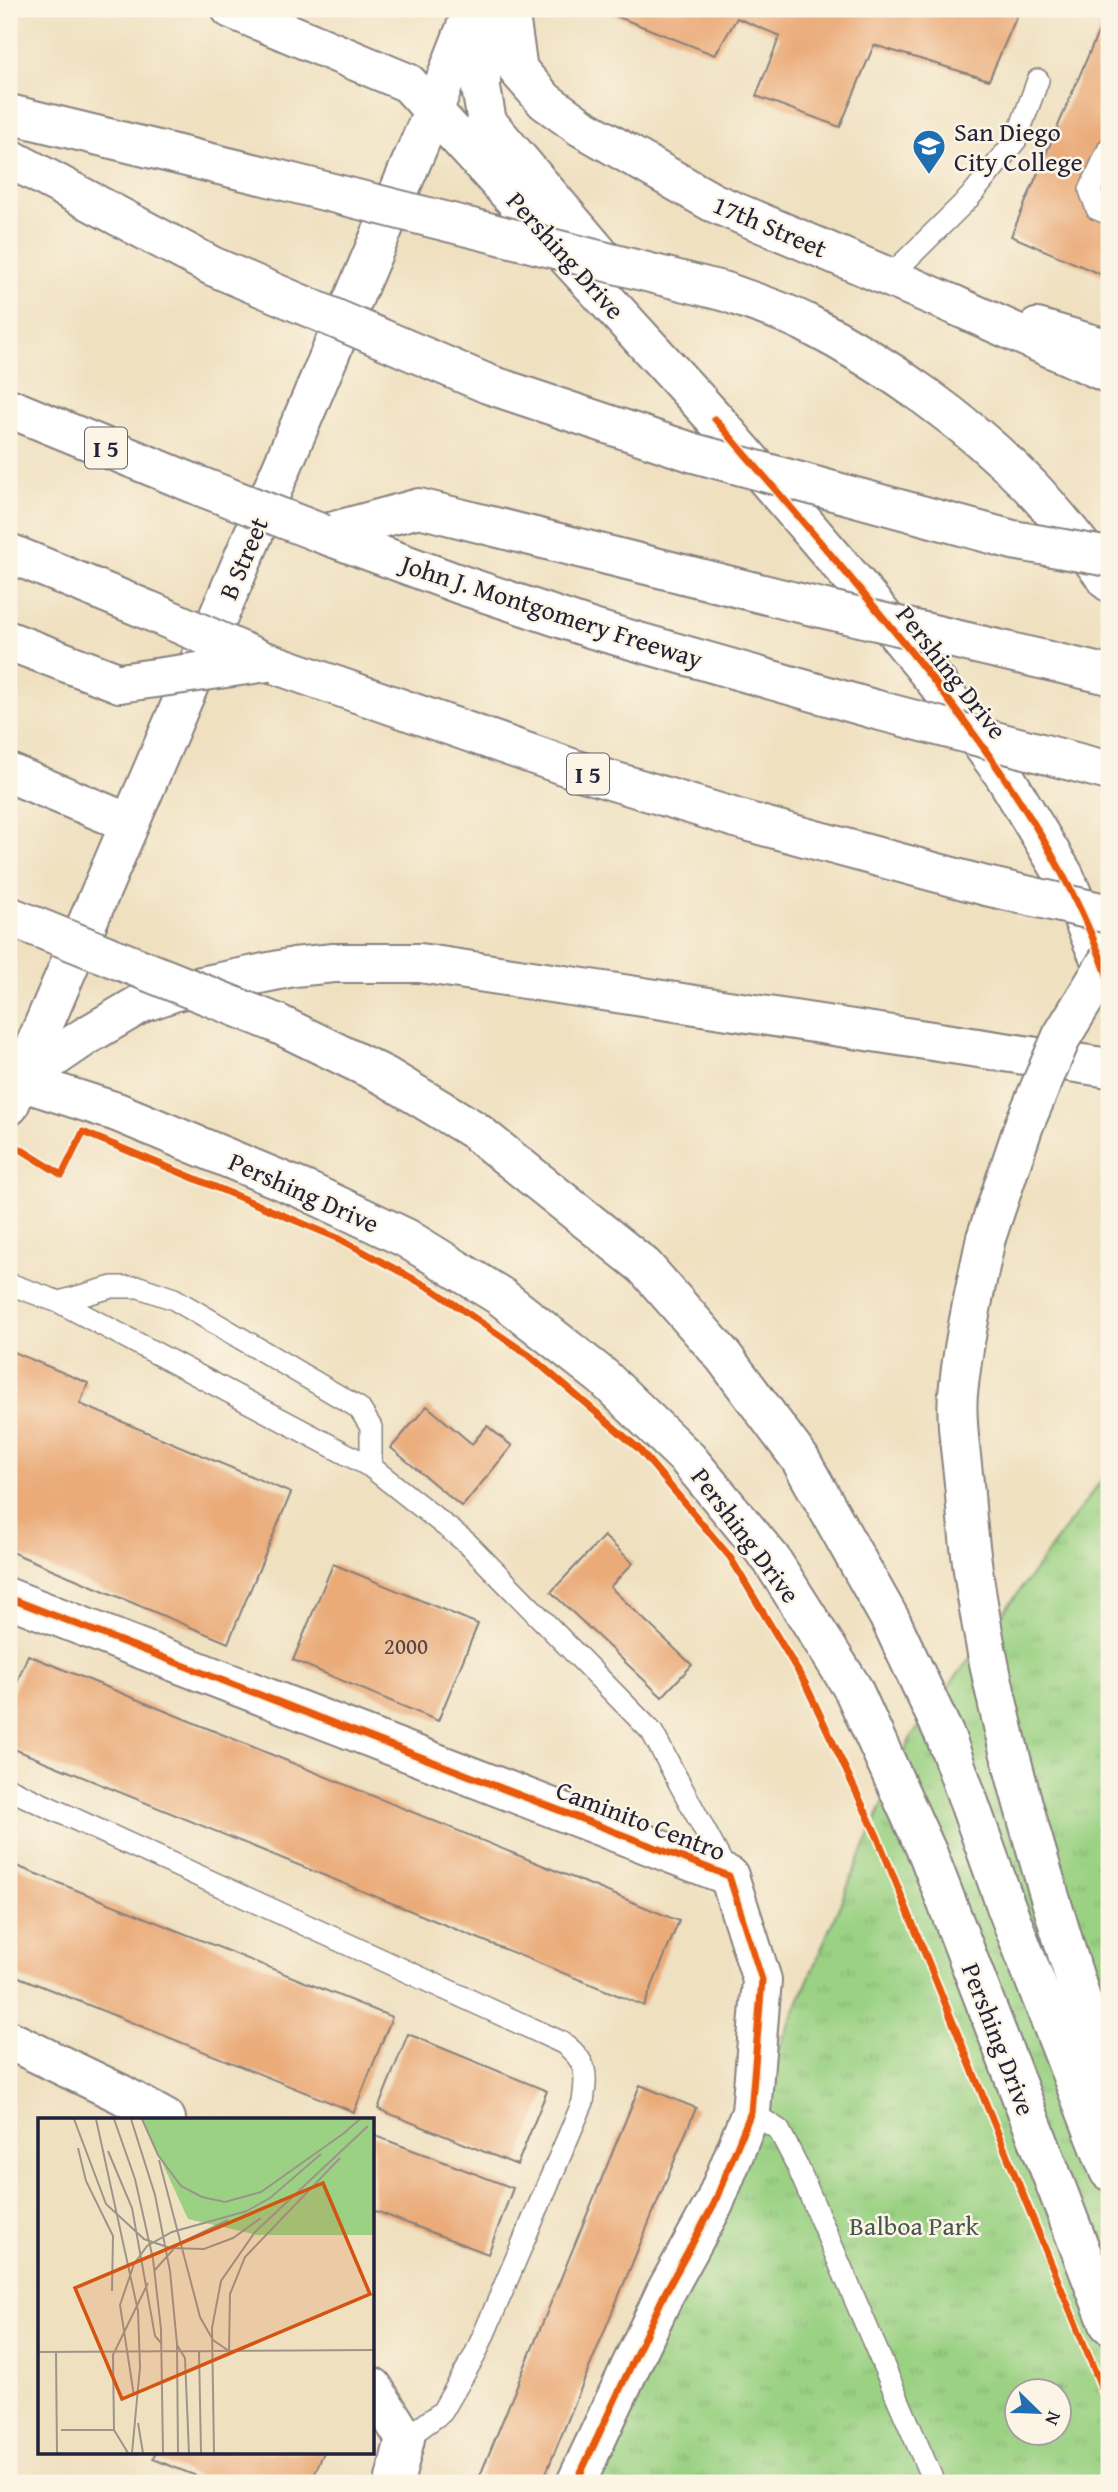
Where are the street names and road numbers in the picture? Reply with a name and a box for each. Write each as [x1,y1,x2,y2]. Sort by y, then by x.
street label: Pershing Drive [498,182,634,328]
street label: 17th Street [707,185,833,267]
road number: I 5 [85,428,127,468]
street label: B Street [208,511,278,605]
street label: John J. Montgomery Freeway [393,543,708,678]
street label: Pershing Drive [887,597,1017,747]
road number: I 5 [567,754,609,794]
street label: Pershing Drive [223,1142,385,1242]
street label: Pershing Drive [682,1459,810,1611]
street label: Caminito Centro [551,1770,731,1870]
street label: Pershing Drive [952,1957,1046,2121]

